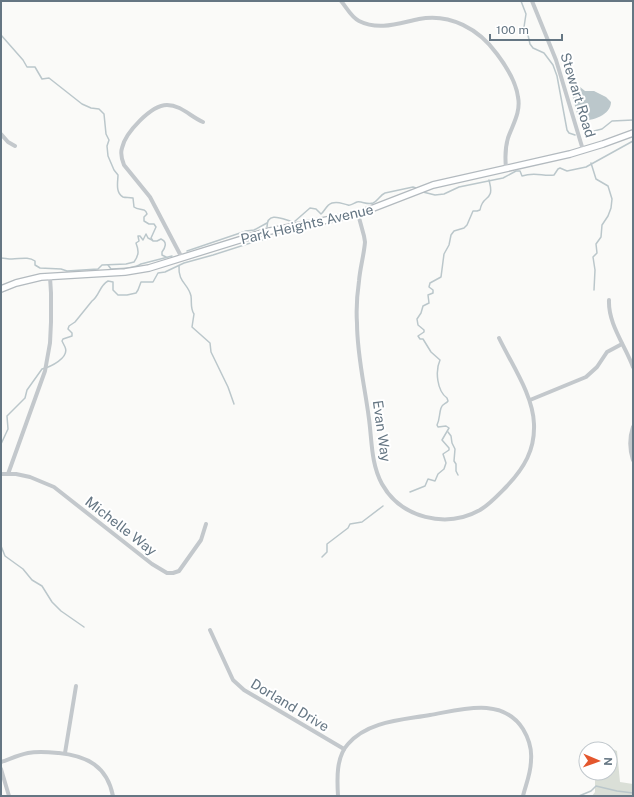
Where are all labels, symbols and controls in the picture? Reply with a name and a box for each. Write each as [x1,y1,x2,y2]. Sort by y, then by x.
scale bar [490,16,562,42]
text: 100 m [496,23,529,37]
street label: Stewart Road [557,51,599,139]
street label: Park Heights Avenue [239,201,375,247]
street label: Evan Way [370,399,394,463]
street label: Michelle Way [82,493,160,559]
street label: Dorland Drive [248,675,332,735]
north arrow [578,741,618,781]
text: N [602,757,614,766]

